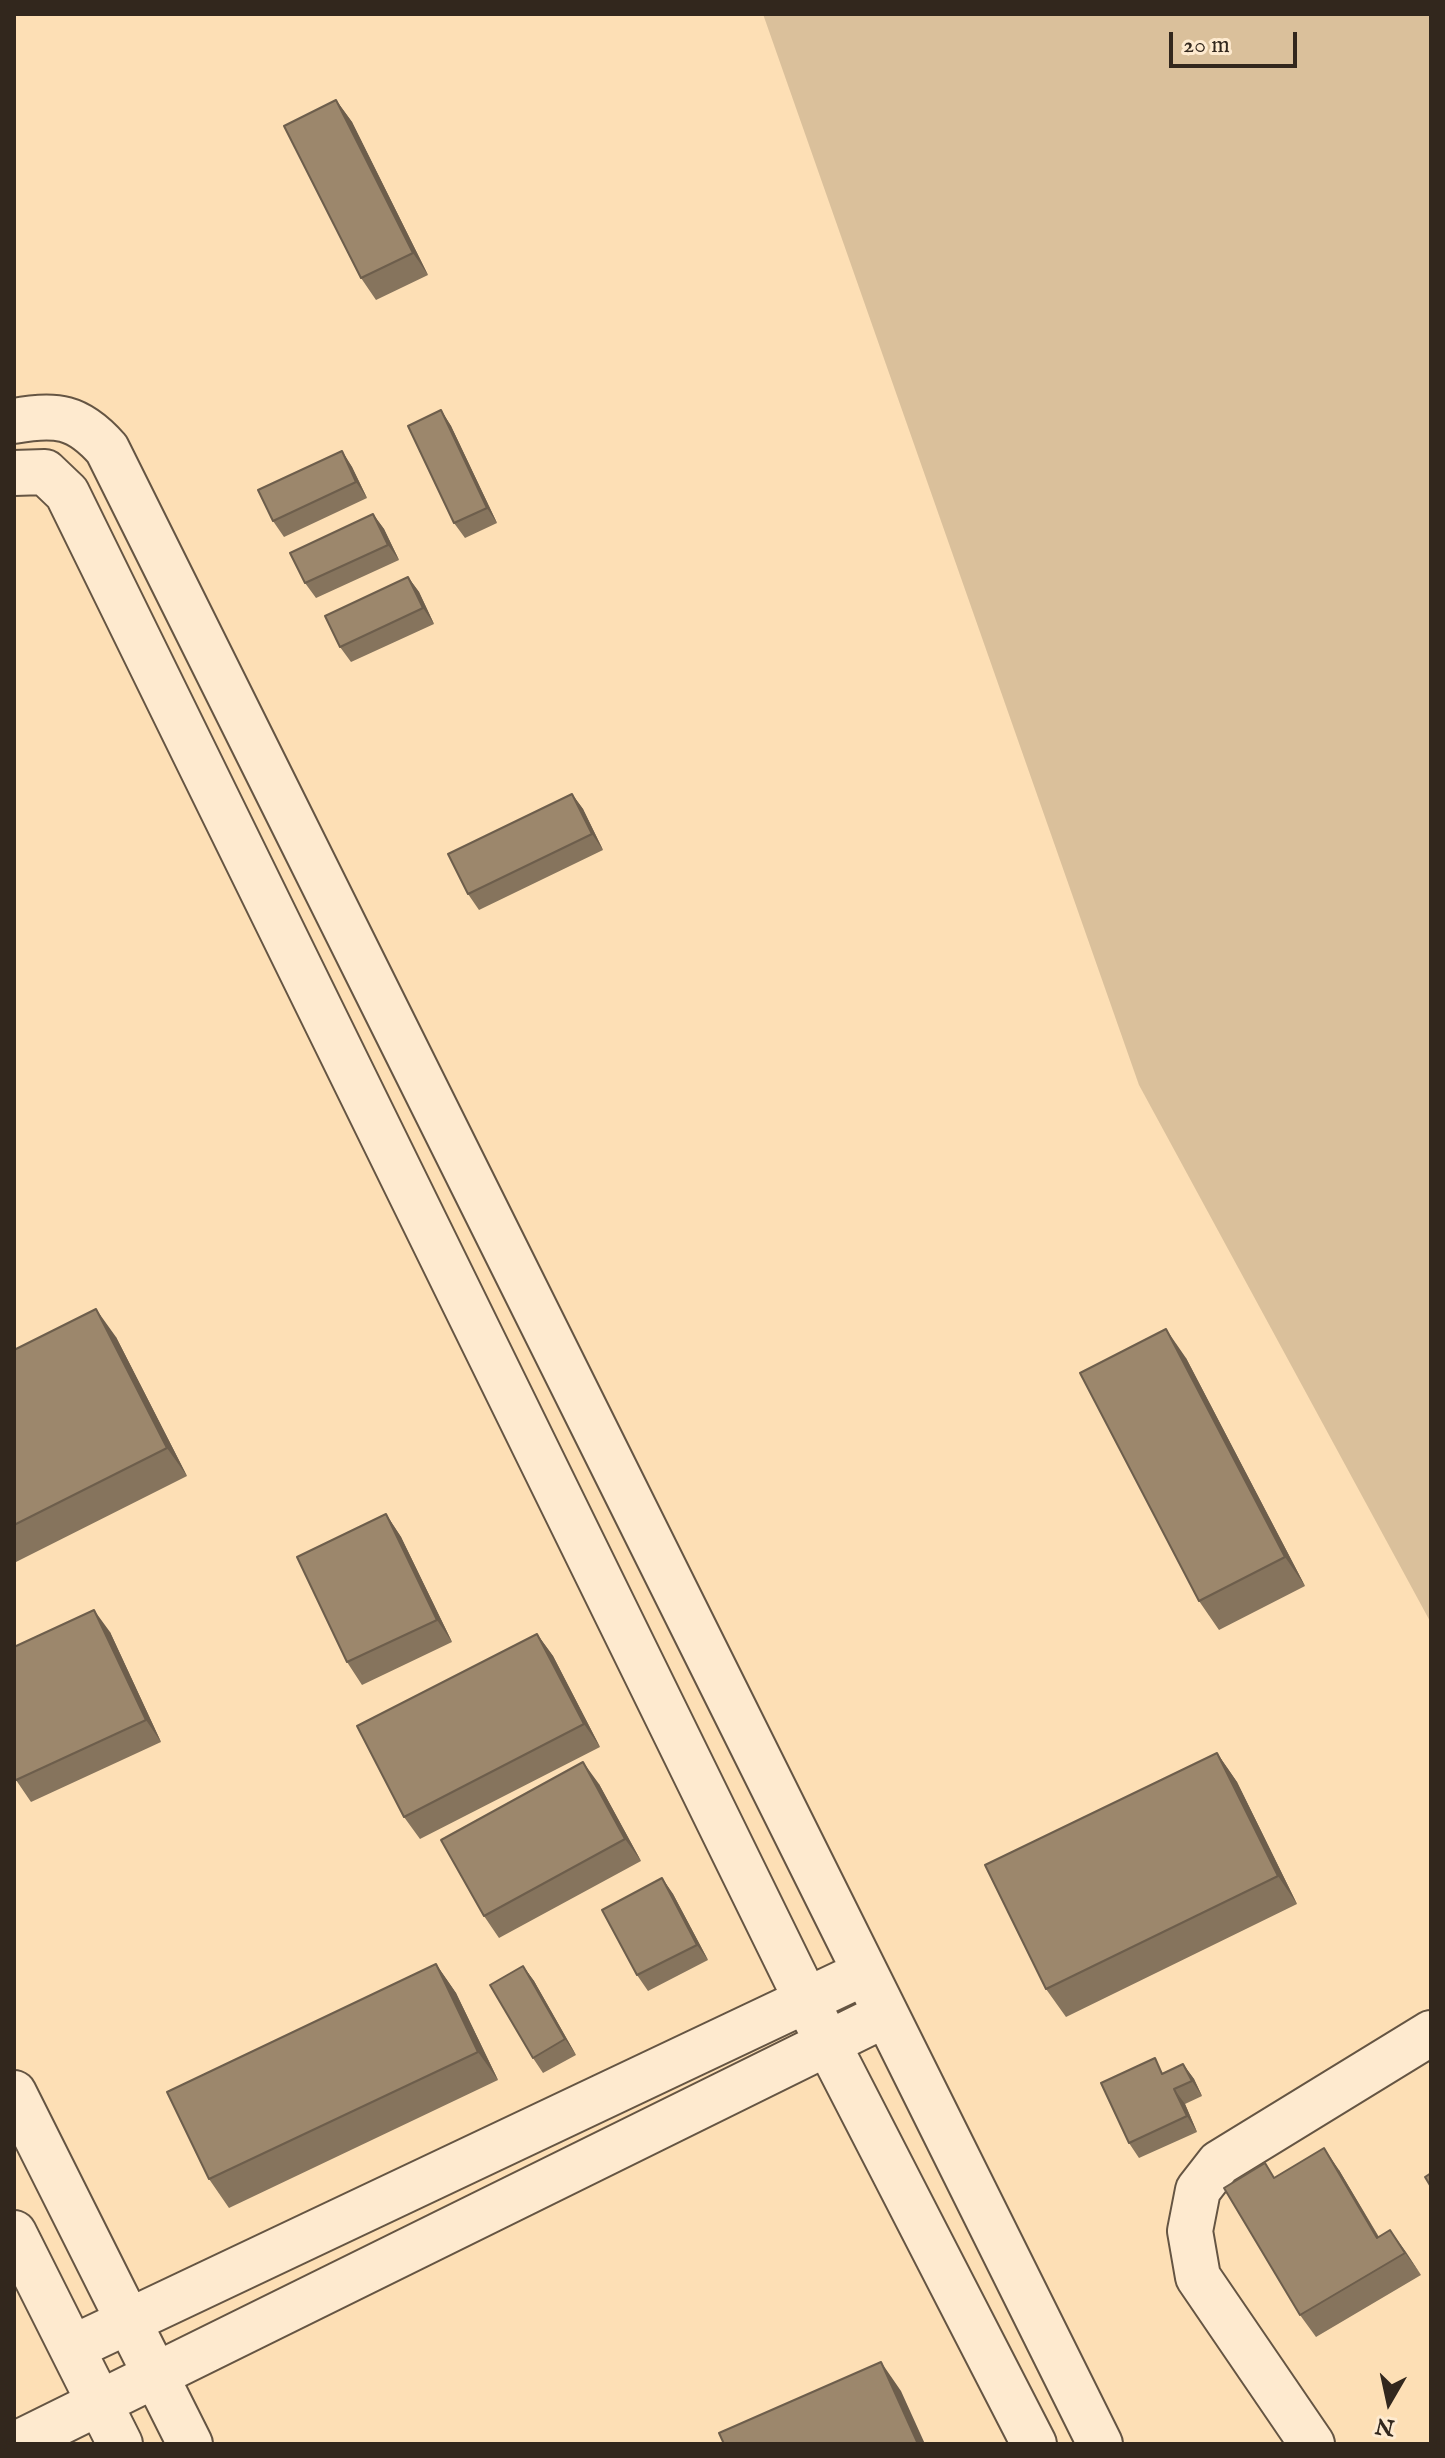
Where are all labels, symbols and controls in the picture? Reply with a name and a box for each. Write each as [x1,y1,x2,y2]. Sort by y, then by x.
scale bar [1173,16,1301,66]
text: 20 m [1183,30,1230,61]
north arrow [1349,2362,1429,2442]
text: N [1374,2410,1397,2441]

